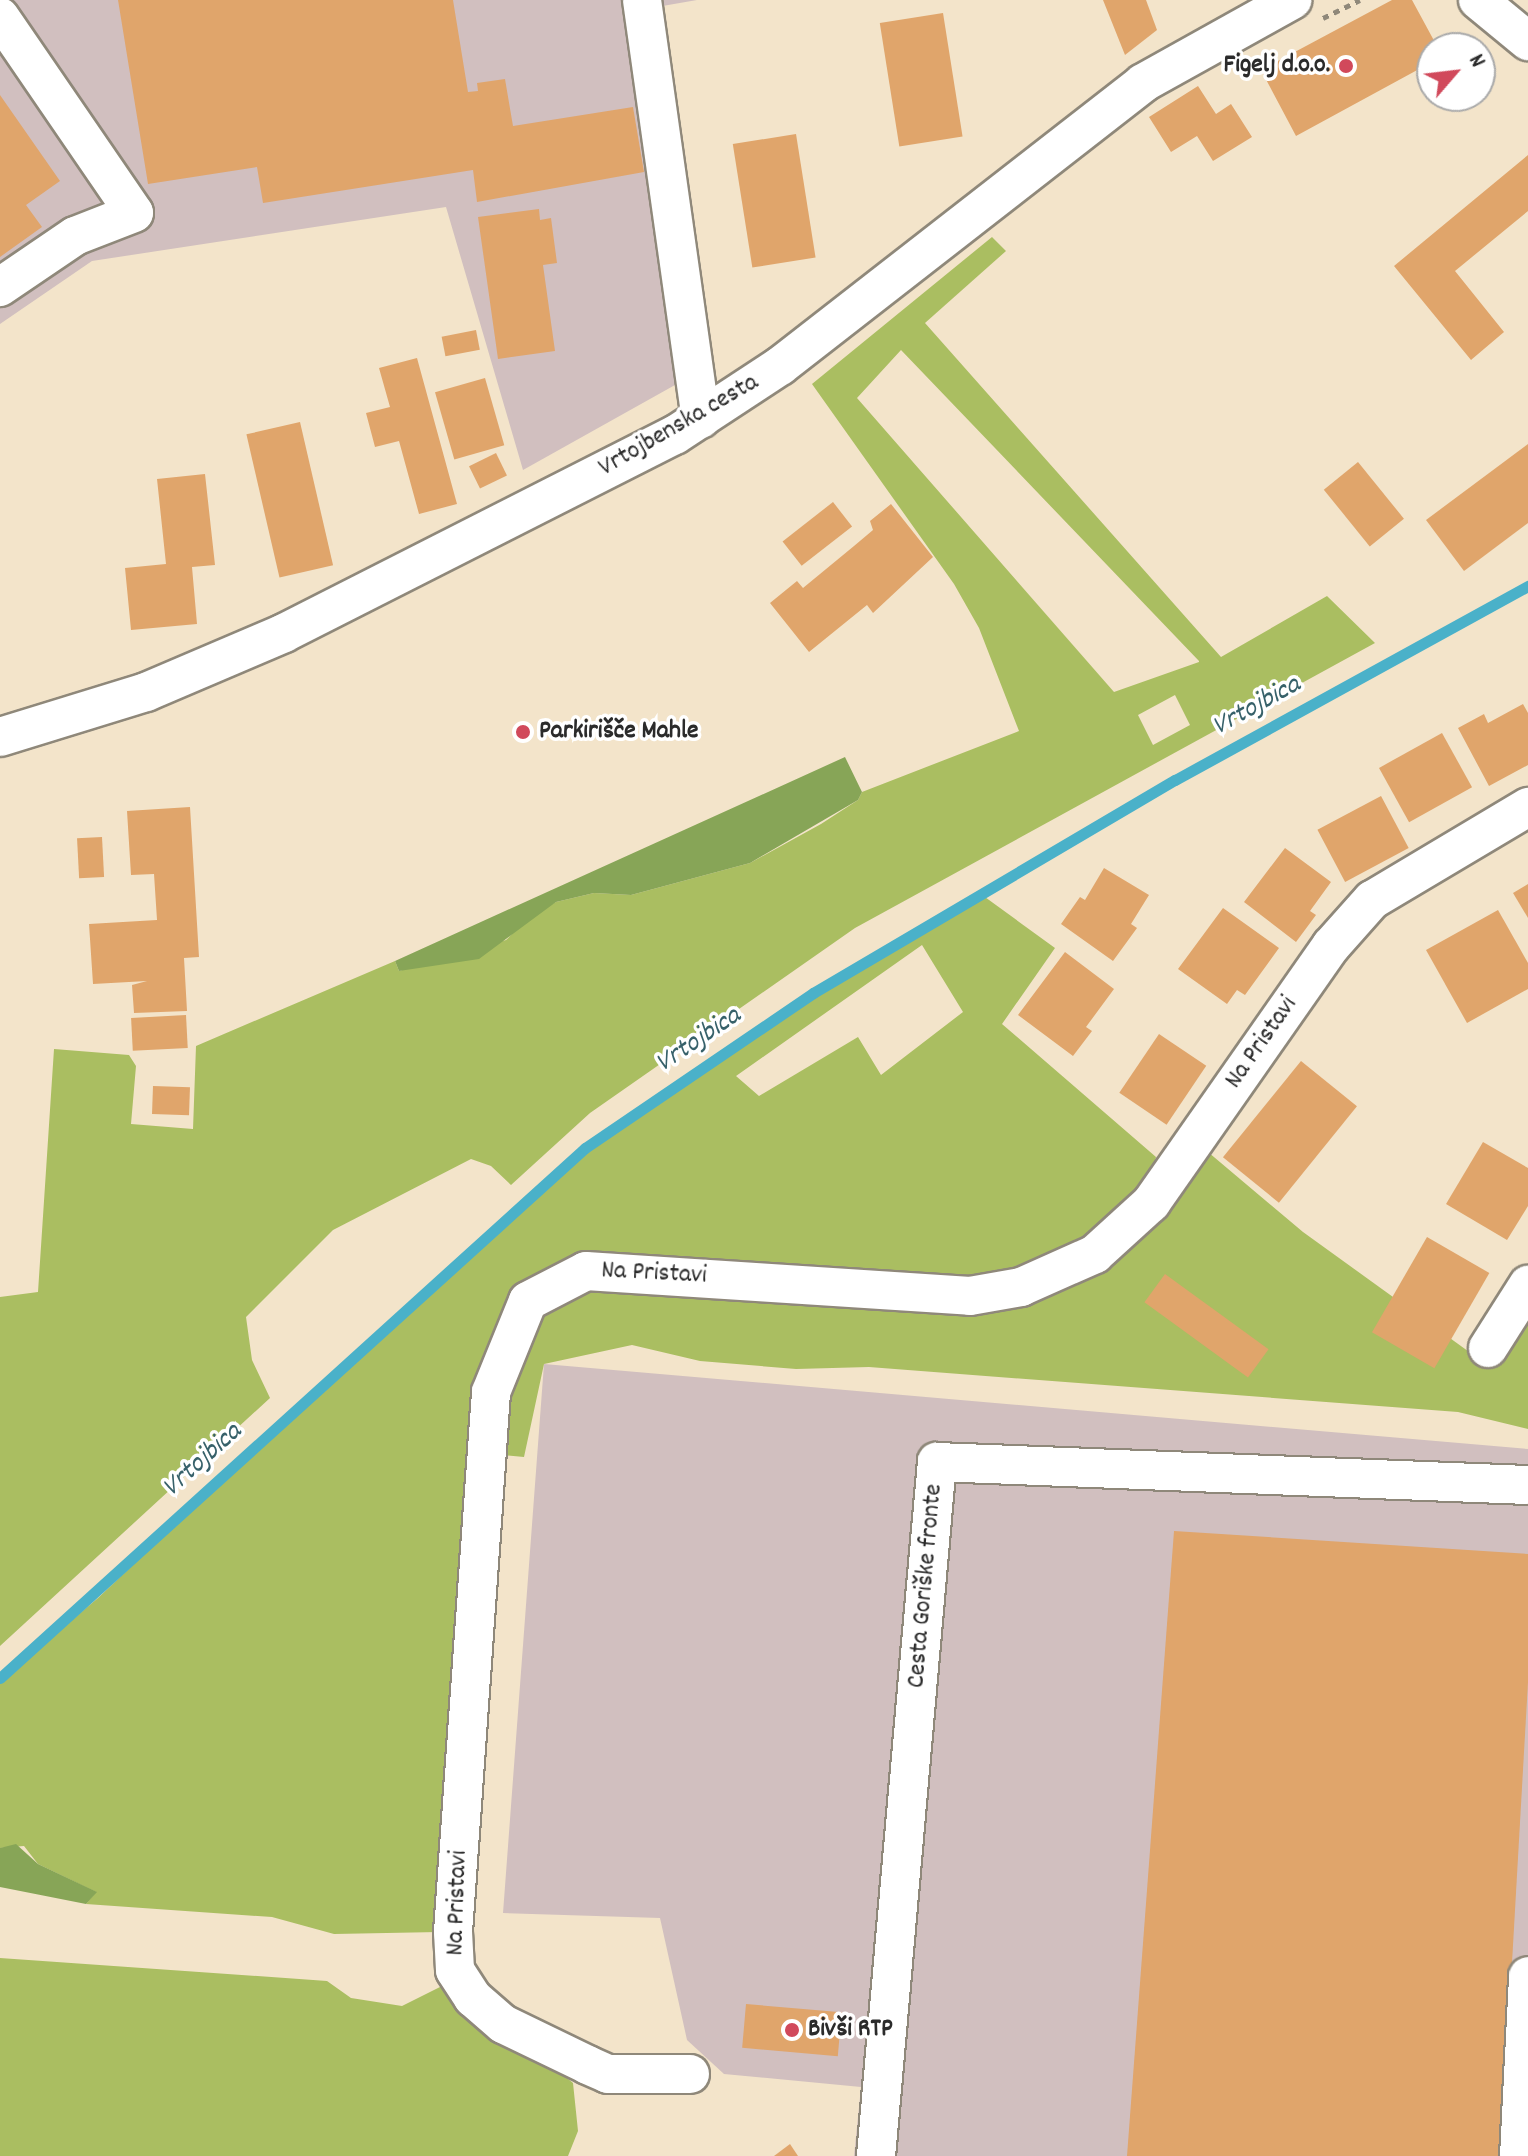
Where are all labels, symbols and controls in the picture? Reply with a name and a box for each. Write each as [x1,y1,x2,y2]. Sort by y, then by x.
north arrow [1416,32,1496,112]
text: N [1460,49,1492,74]
place label: Figelj d.o.o. [1224,50,1330,82]
marker: Figelj d.o.o. [1337,57,1355,75]
street label: Vrtojbenska cesta [594,368,764,484]
water label: Vrtojbica [1207,669,1307,745]
place label: Parkirišče Mahle [539,716,699,748]
marker: Parkirišče Mahle [514,723,532,741]
street label: Na Pristavi [1219,991,1305,1095]
water label: Vrtojbica [650,1000,748,1082]
street label: Na Pristavi [600,1256,708,1292]
water label: Vrtojbica [156,1417,250,1505]
street label: Cesta Goriške fronte [902,1483,950,1689]
street label: Na Pristavi [441,1850,475,1956]
place label: Bivši RTP [808,2014,893,2046]
marker: Bivši RTP [783,2021,801,2039]

